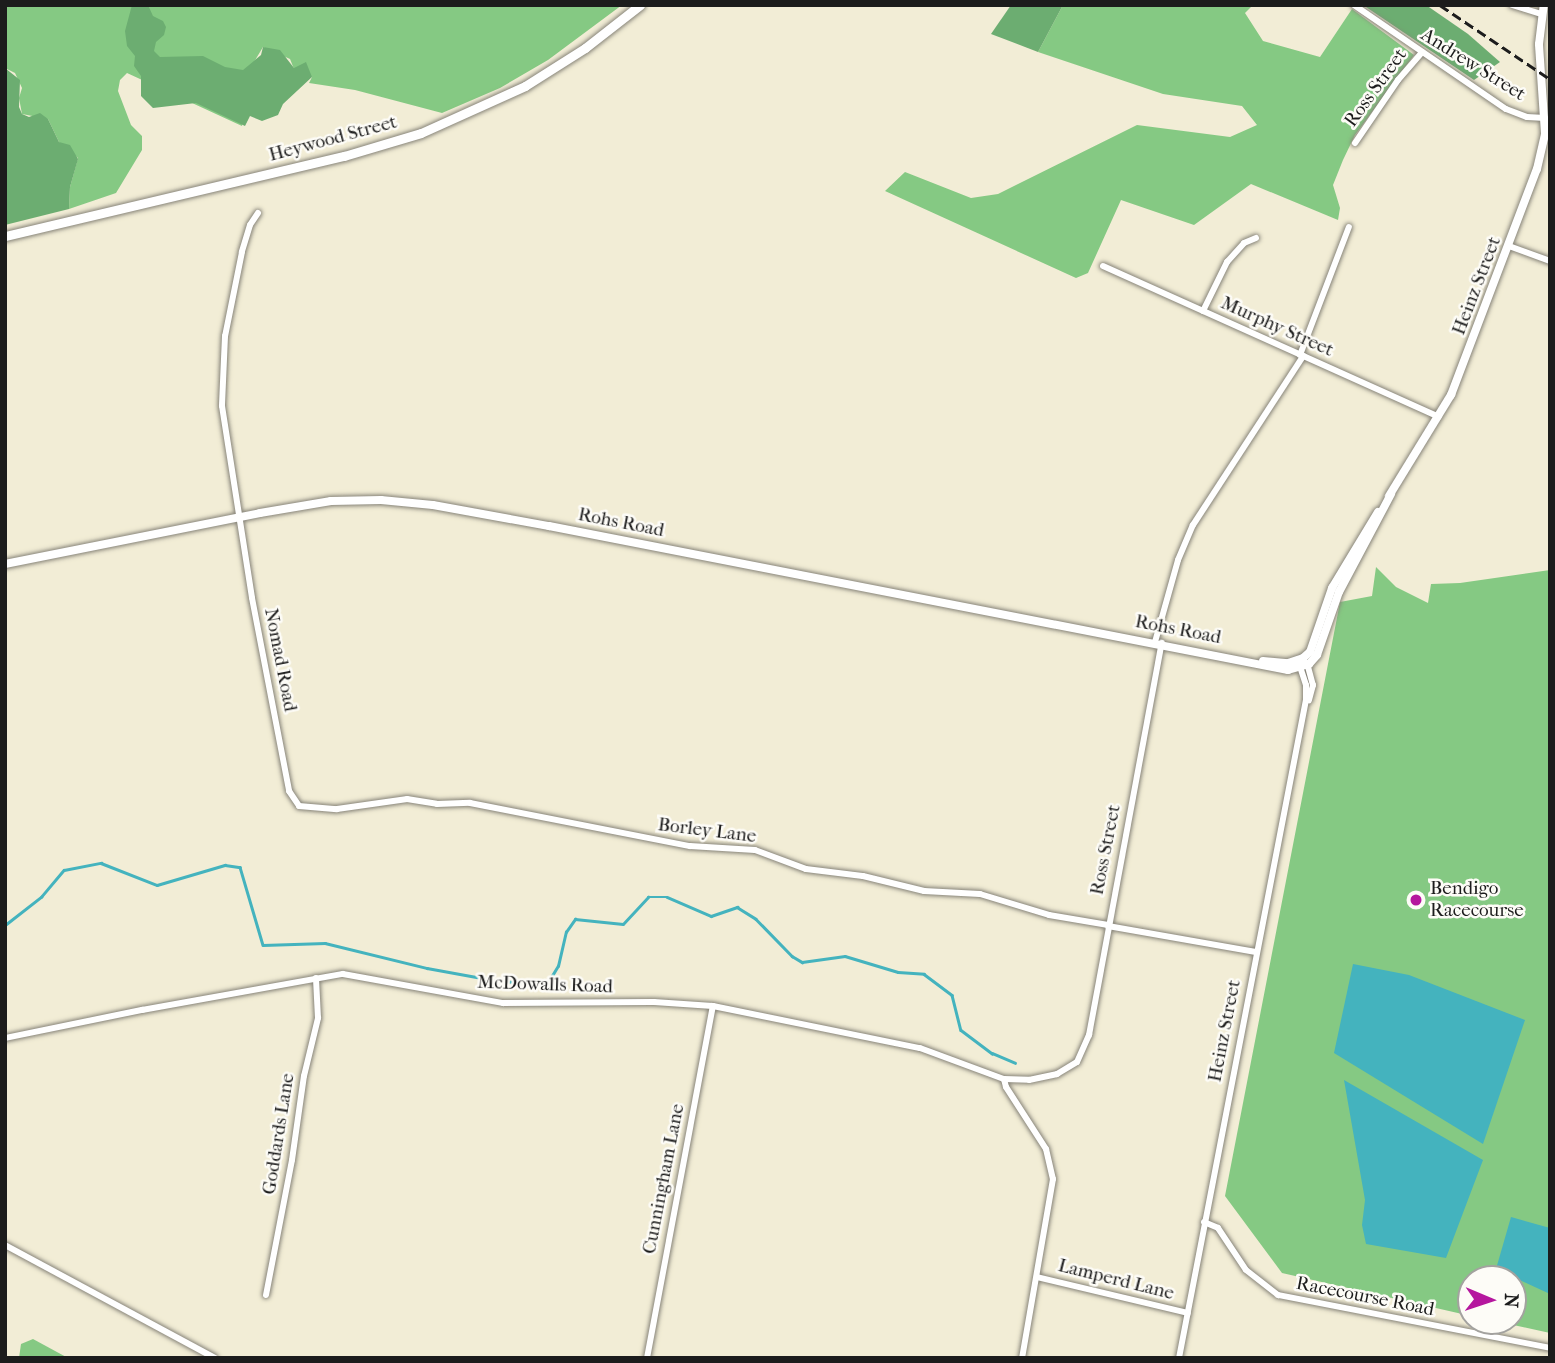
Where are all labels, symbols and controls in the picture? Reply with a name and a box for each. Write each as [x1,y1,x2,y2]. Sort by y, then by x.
street label: Andrew Street [1416,24,1530,106]
street label: Ross Street [1340,44,1412,132]
street label: Heywood Street [266,111,400,167]
street label: Heinz Street [1448,234,1506,338]
street label: Murphy Street [1217,292,1337,362]
street label: Rohs Road [576,504,666,542]
street label: Nomad Road [259,606,301,714]
street label: Rohs Road [1133,611,1223,649]
street label: Ross Street [1086,803,1126,897]
street label: Borley Lane [657,814,757,848]
place label: Bendigo Racecourse [1430,878,1524,922]
marker: Bendigo Racecourse [1408,892,1424,908]
street label: McDowalls Road [477,971,613,999]
street label: Heinz Street [1204,978,1246,1084]
street label: Goddards Lane [258,1072,300,1196]
street label: Cunningham Lane [638,1102,690,1256]
street label: Lamperd Lane [1056,1255,1176,1305]
north arrow [1457,1265,1527,1335]
street label: Racecourse Road [1294,1272,1436,1322]
text: N [1500,1293,1522,1308]

